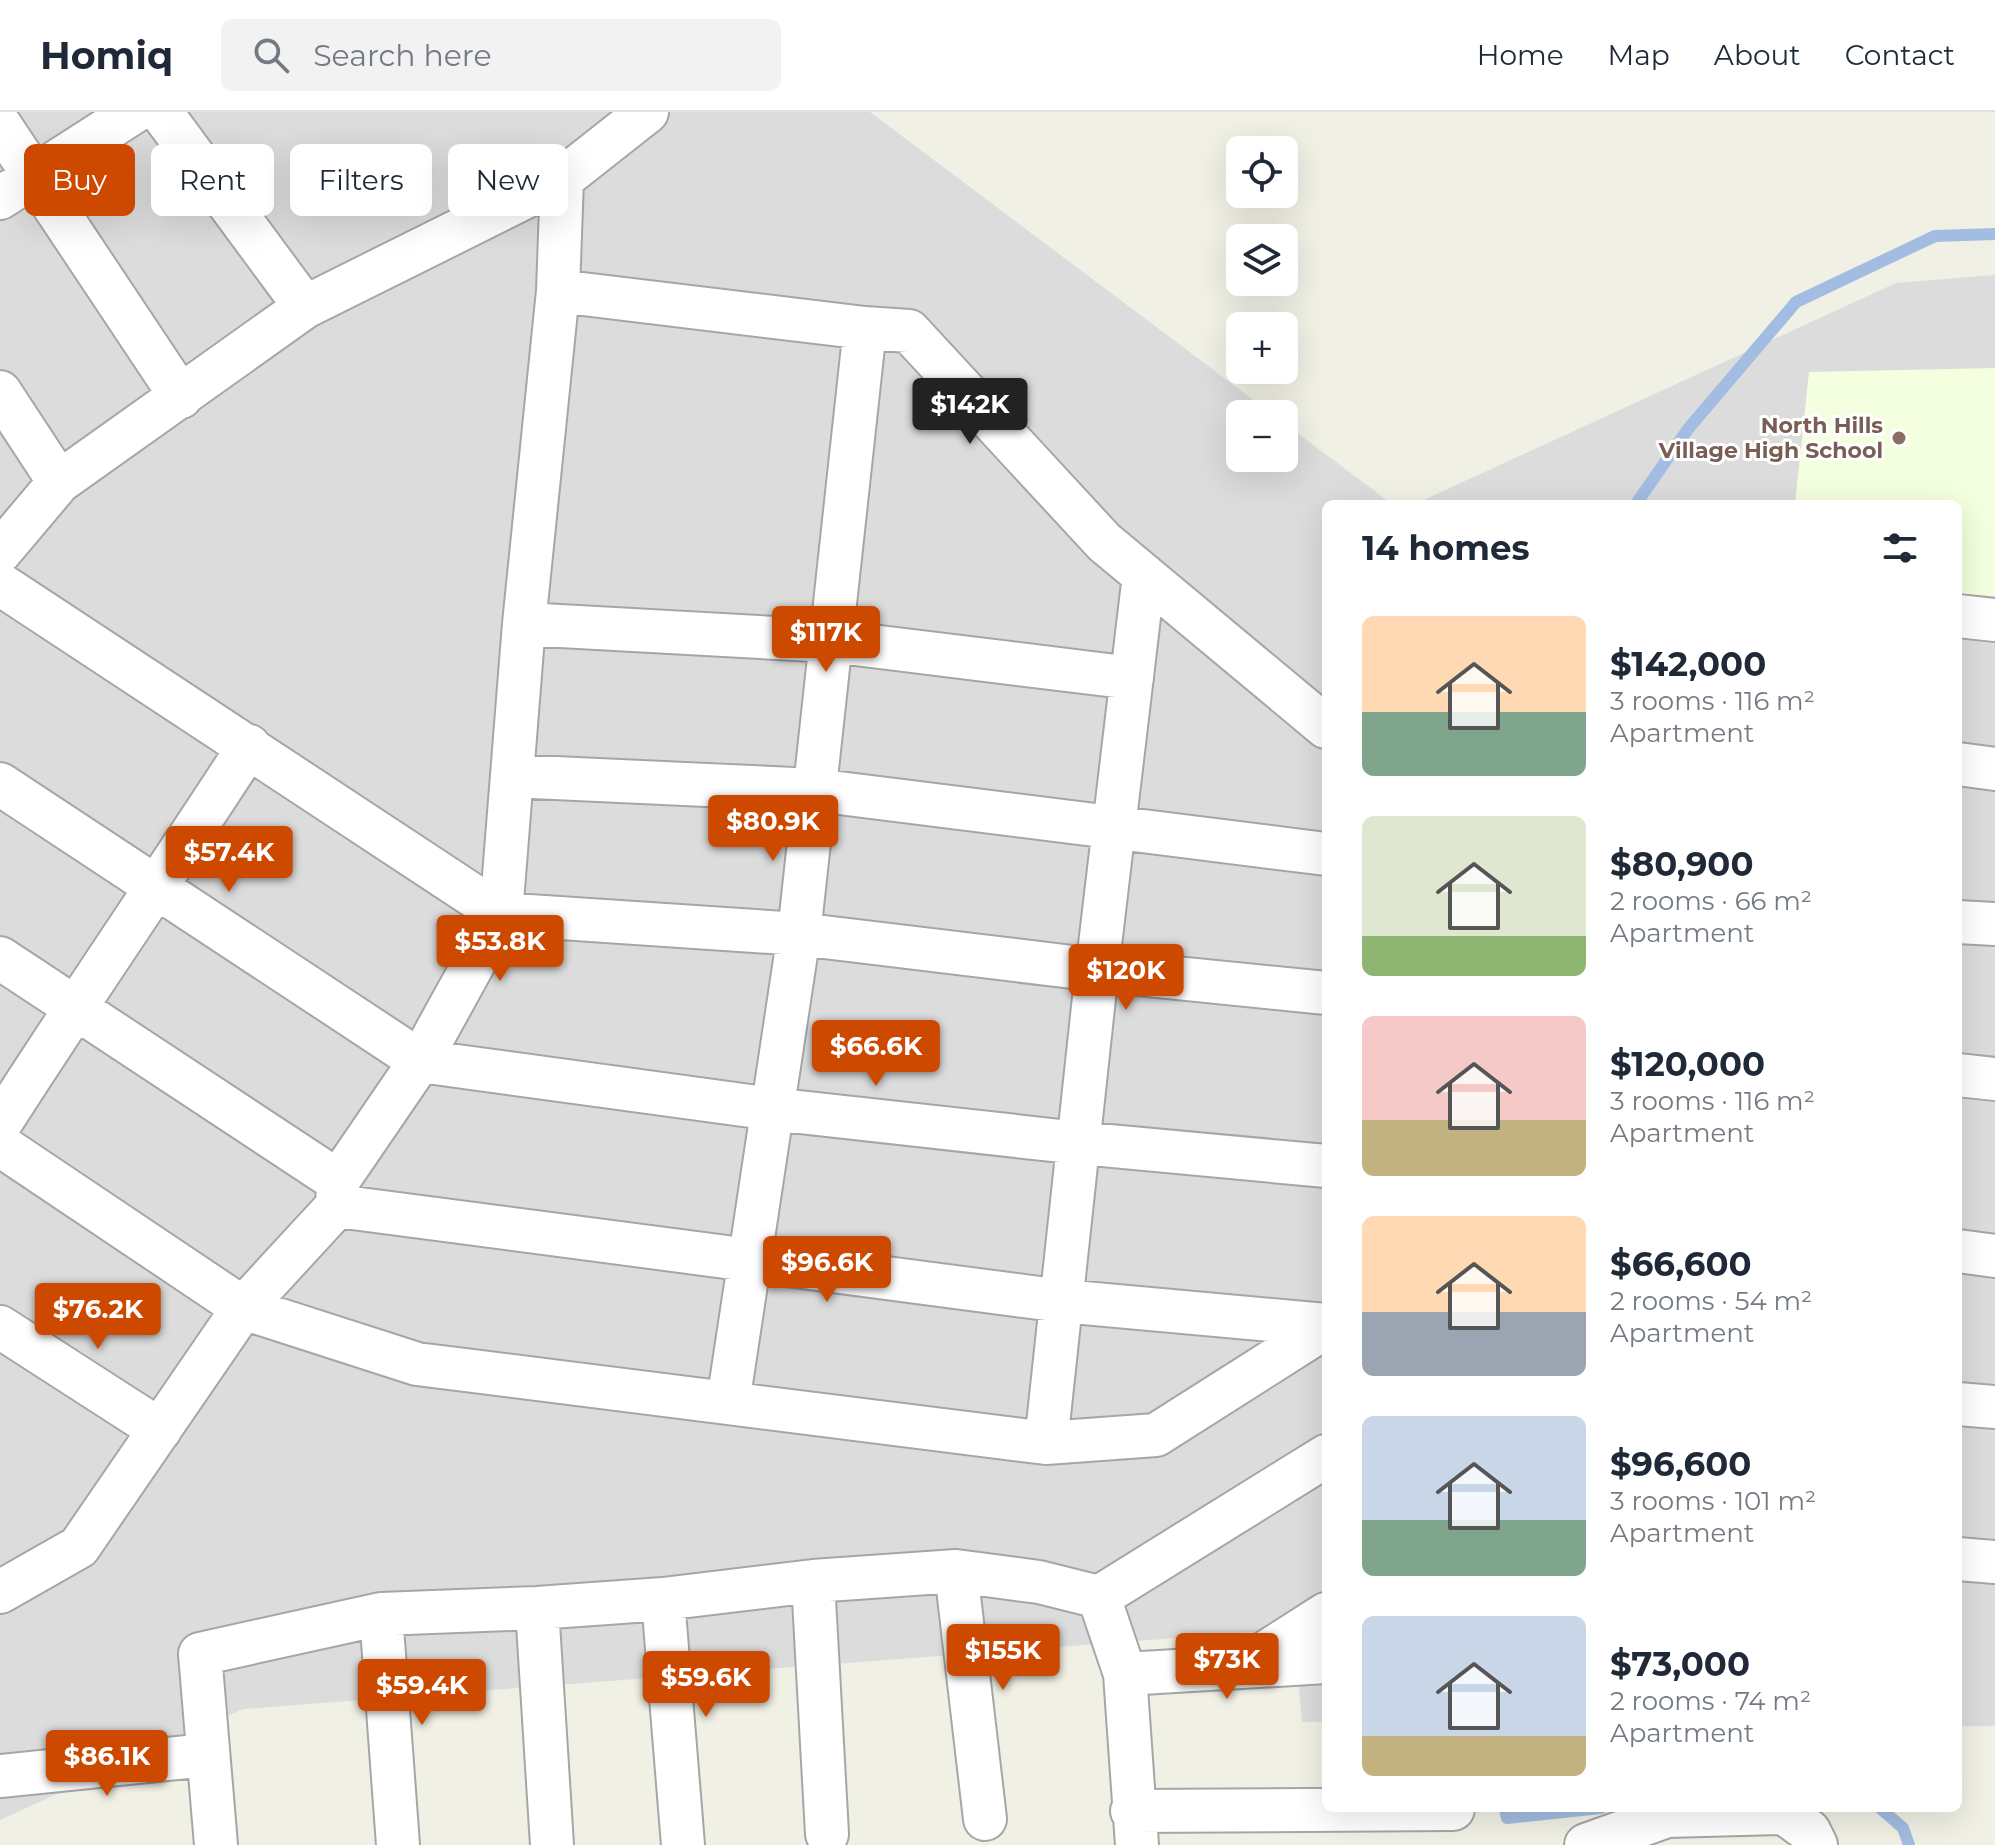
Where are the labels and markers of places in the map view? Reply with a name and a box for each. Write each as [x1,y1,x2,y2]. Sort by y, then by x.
pin: $142K [914,378,1026,446]
place label: North Hills Village High School [1658,412,1883,464]
marker: North Hills Village High School [1890,429,1908,447]
pin: $117K [770,606,882,674]
pin: $80.9K [708,795,838,863]
pin: $57.4K [164,826,294,894]
pin: $53.8K [435,915,565,983]
pin: $120K [1070,944,1182,1012]
pin: $66.6K [811,1020,941,1088]
pin: $96.6K [762,1236,892,1304]
pin: $76.2K [33,1283,163,1351]
pin: $155K [947,1624,1059,1692]
pin: $73K [1180,1633,1274,1701]
pin: $59.6K [641,1651,771,1719]
pin: $59.4K [357,1659,487,1727]
pin: $86.1K [42,1730,172,1798]

